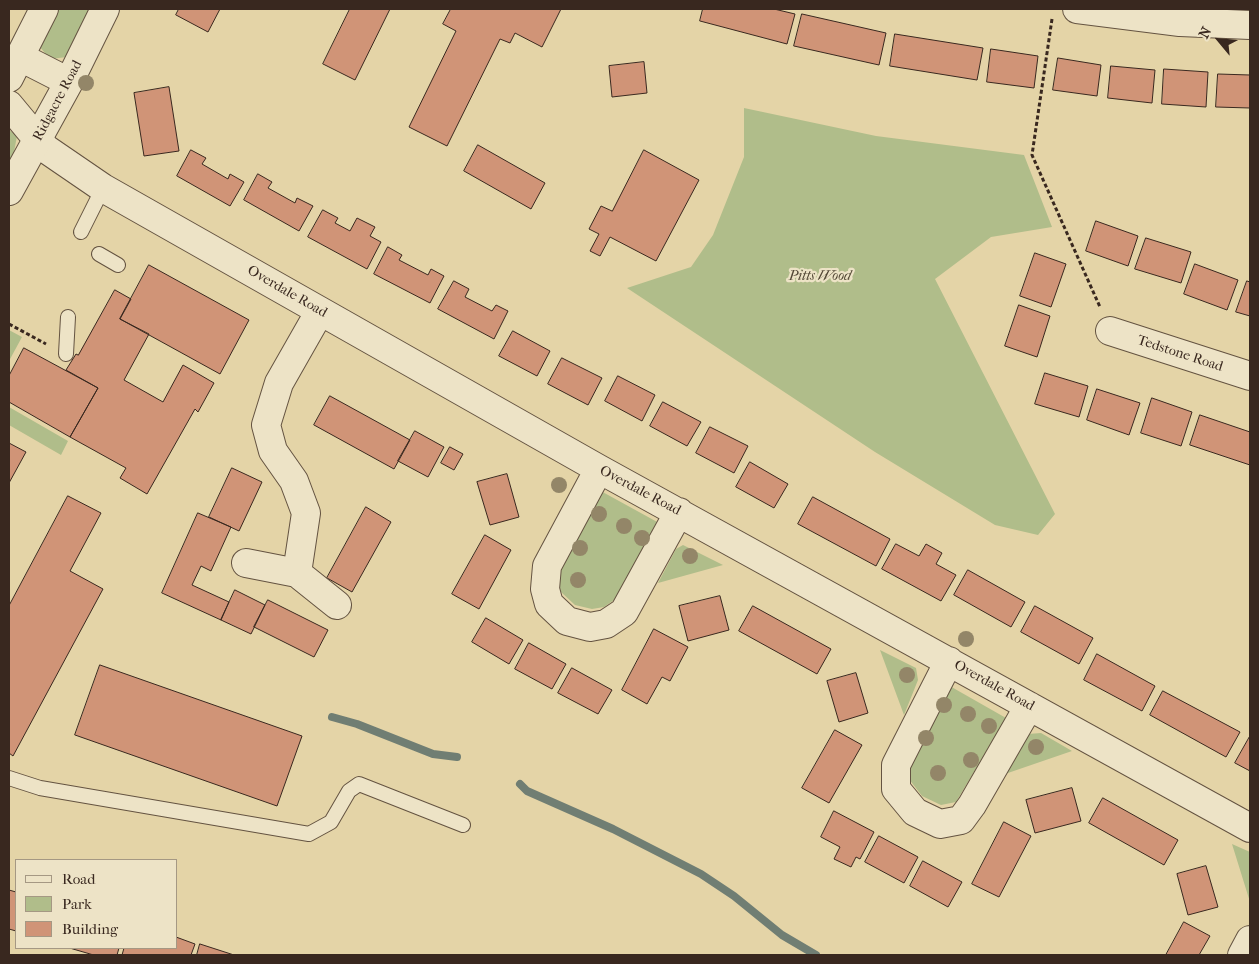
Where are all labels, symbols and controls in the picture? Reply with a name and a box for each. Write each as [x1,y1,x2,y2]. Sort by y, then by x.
north arrow [1194,15,1244,65]
text: N [1195,24,1215,41]
street label: Ridgacre Road [30,58,86,144]
street label: Overdale Road [244,262,330,322]
park label: Pitts Wood [789,269,851,285]
street label: Tedstone Road [1135,332,1225,376]
street label: Overdale Road [597,463,683,519]
street label: Overdale Road [951,657,1037,715]
legend [15,859,178,949]
text: Road [62,870,95,888]
text: Park [62,895,92,913]
text: Building [62,920,118,938]

